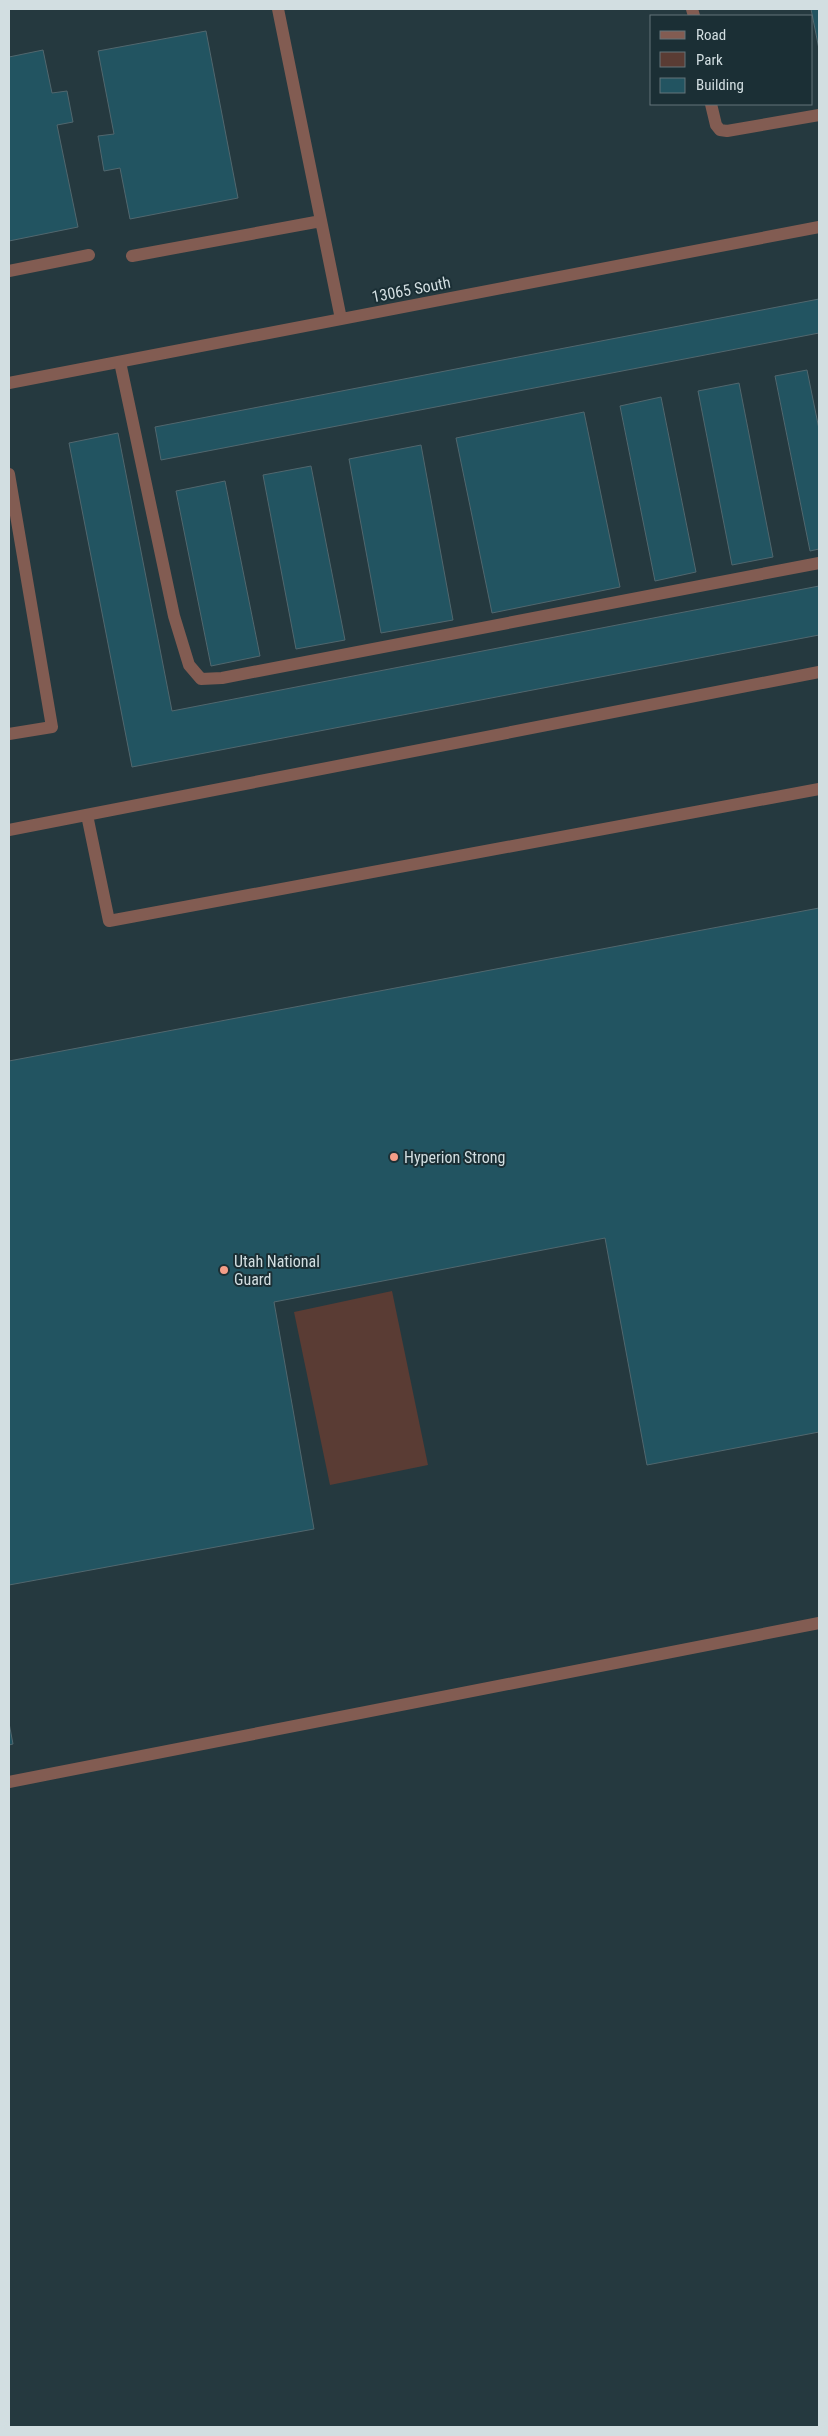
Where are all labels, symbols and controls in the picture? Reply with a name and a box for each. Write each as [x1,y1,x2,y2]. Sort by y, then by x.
legend [650,15,813,105]
text: Road [696,26,726,44]
text: Park [696,51,723,69]
text: Building [696,76,744,94]
street label: 13065 South [370,273,452,306]
place label: Hyperion Strong [404,1148,505,1167]
marker: Hyperion Strong [388,1151,400,1163]
place label: Utah National Guard [234,1252,320,1289]
marker: Utah National Guard [218,1264,230,1276]

